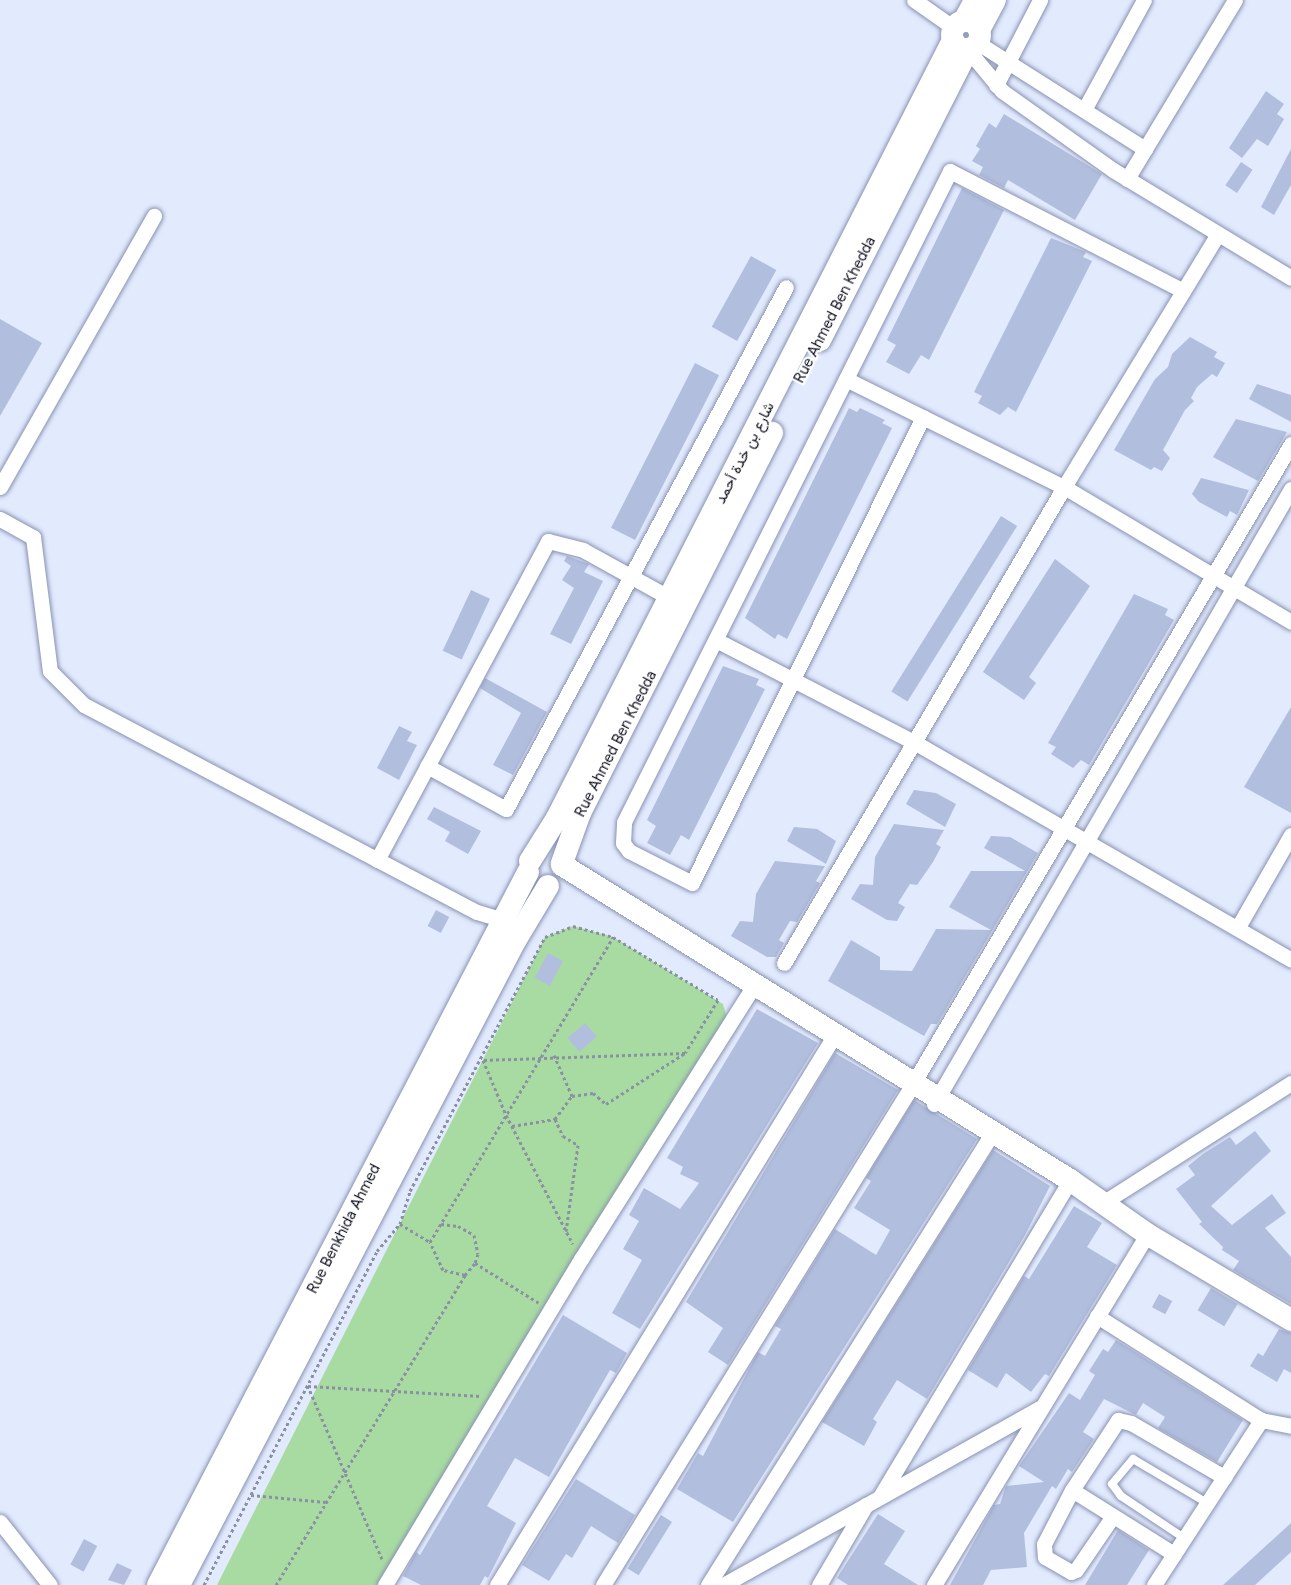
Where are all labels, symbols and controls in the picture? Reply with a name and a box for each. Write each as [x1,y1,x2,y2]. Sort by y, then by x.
street label: Rue Ahmed Ben Khedda [790,234,880,386]
street label: شارع بن خدة أحمد [712,399,778,507]
street label: Rue Ahmed Ben Khedda [571,668,661,820]
street label: Rue Benkhida Ahmed [304,1161,384,1297]

